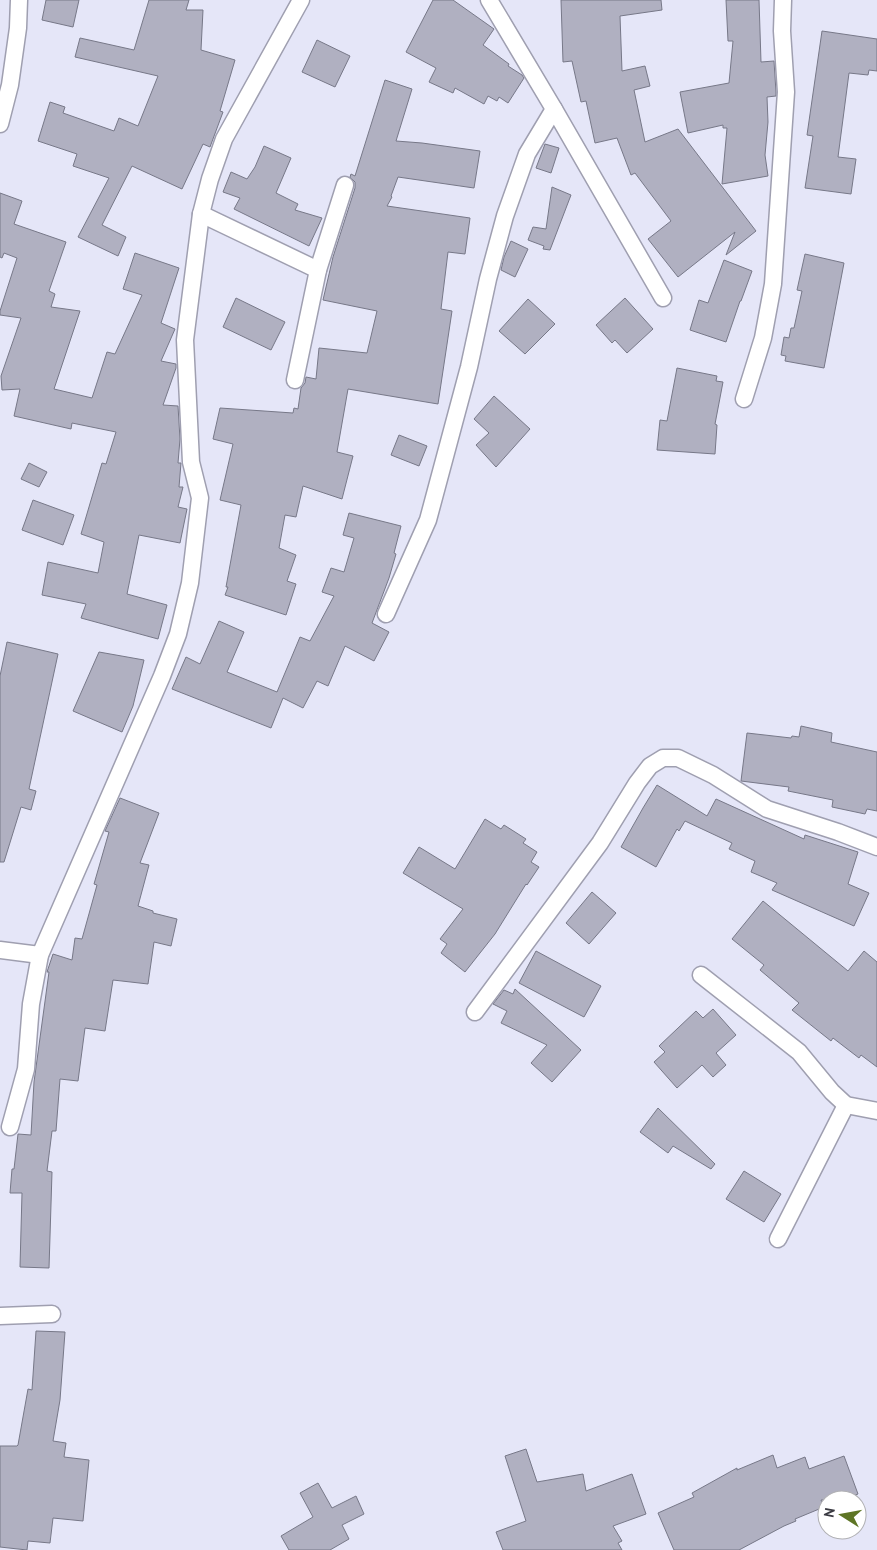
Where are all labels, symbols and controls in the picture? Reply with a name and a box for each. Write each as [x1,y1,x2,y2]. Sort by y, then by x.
north arrow [817,1490,867,1540]
text: N [820,1506,839,1519]

